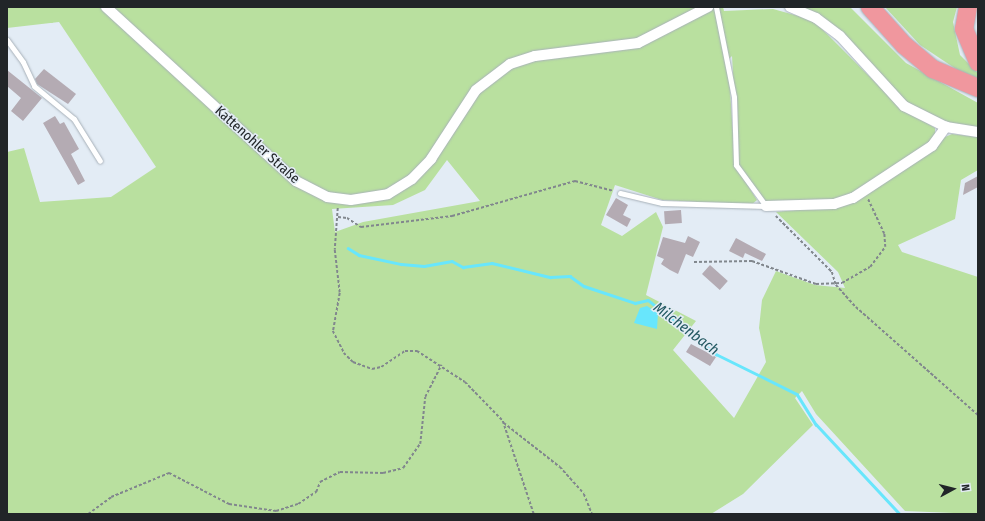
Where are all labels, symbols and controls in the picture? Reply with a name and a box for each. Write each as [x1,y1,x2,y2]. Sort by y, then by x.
street label: Kattenohler Straße [211,103,303,187]
water label: Milchenbach [650,299,722,359]
north arrow [933,469,973,509]
text: N [959,483,972,492]

